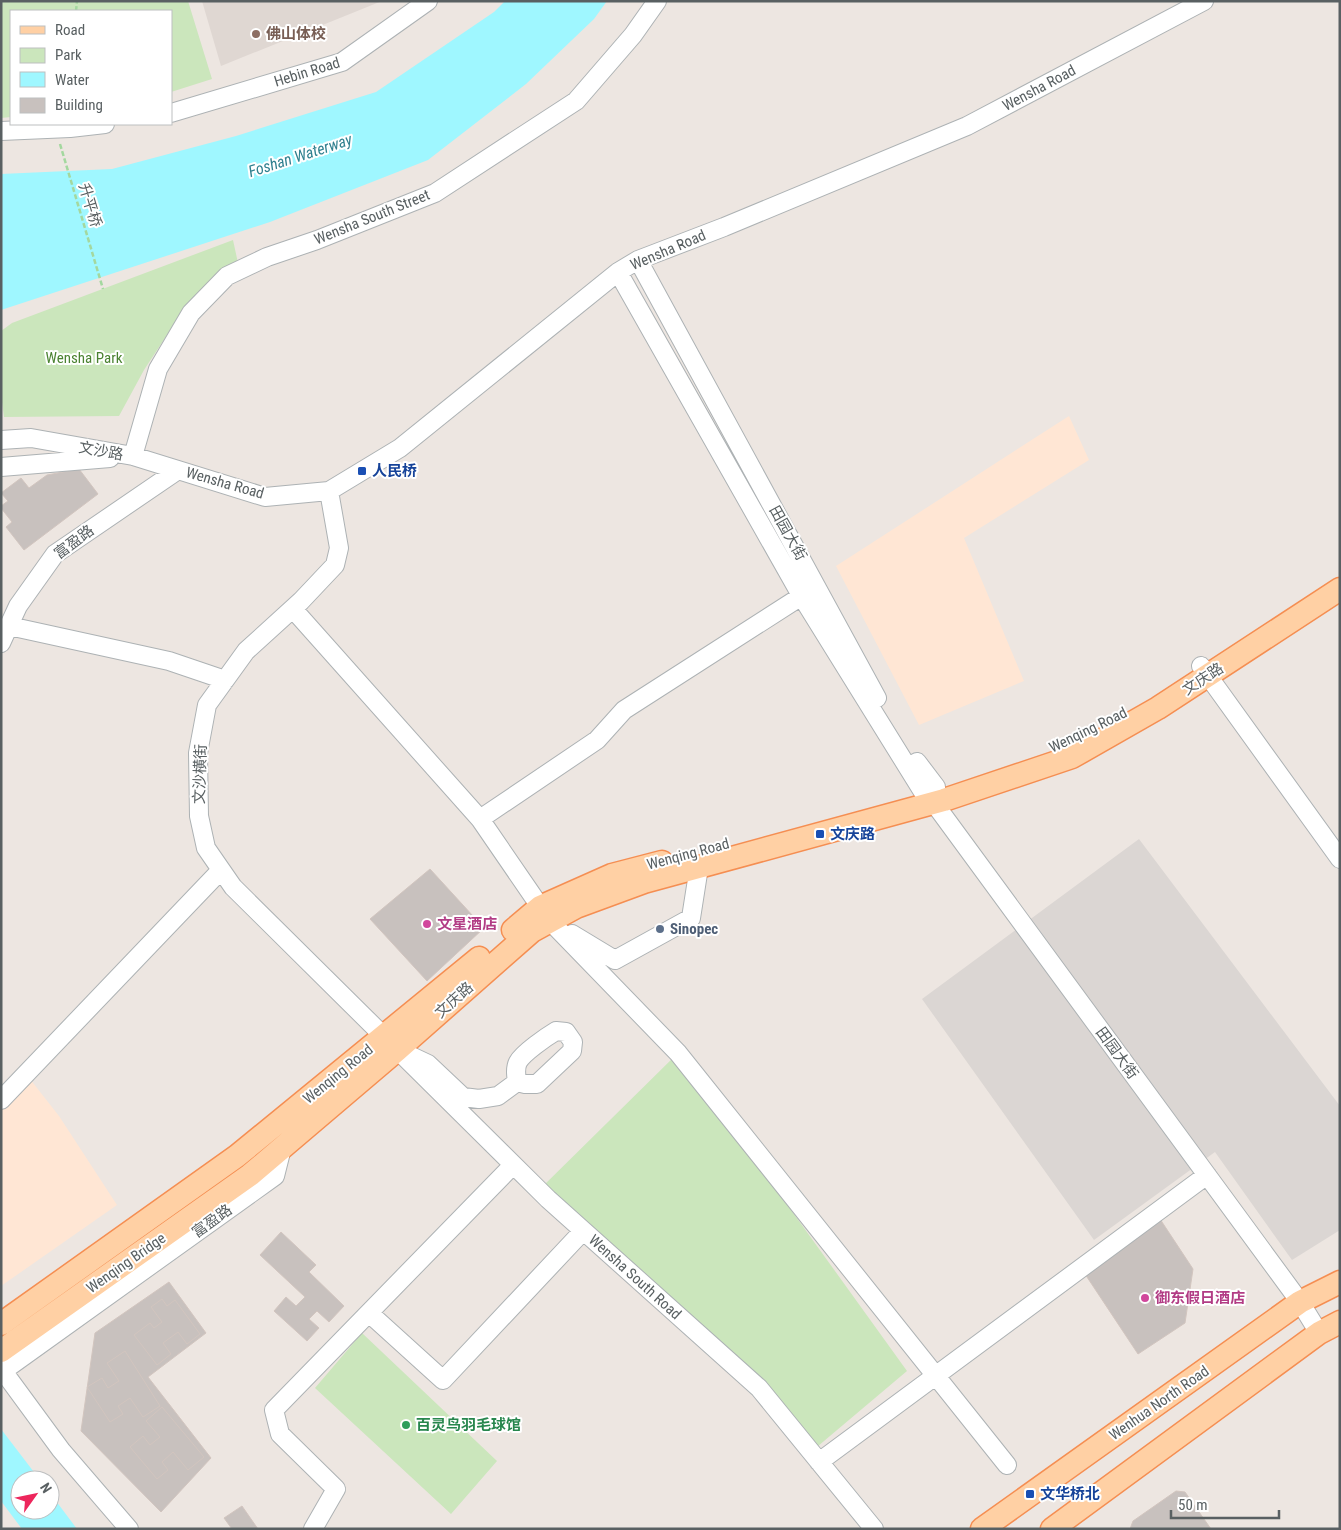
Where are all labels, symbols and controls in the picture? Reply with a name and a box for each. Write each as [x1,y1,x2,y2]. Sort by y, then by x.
legend [10,10,172,125]
text: Road [55,21,85,39]
place label: 佛山体校 [266,25,326,43]
marker: 佛山体校 [250,28,262,40]
text: Park [55,46,82,64]
street label: Hebin Road [272,53,342,91]
street label: Wensha Road [999,61,1079,115]
text: Water [55,71,90,89]
text: Building [55,96,103,114]
water label: Foshan Waterway [246,130,355,181]
street label: 升平桥 [75,181,105,229]
street label: Wensha South Street [312,186,432,248]
street label: Wensha Road [628,226,708,274]
park label: Wensha Park [46,349,123,367]
street label: 文沙路 [77,438,125,464]
place label: 人民桥 [372,462,417,480]
street label: Wensha Road [184,463,266,503]
marker: 人民桥 [356,465,368,477]
street label: 田园大街 [766,502,810,564]
street label: 富盈路 [51,521,97,563]
street label: 文庆路 [1179,659,1227,699]
street label: Wenqing Road [1046,703,1130,757]
street label: 文沙横街 [190,744,210,804]
place label: 文庆路 [830,825,875,843]
marker: 文庆路 [814,828,826,840]
street label: Wenqing Road [645,834,731,874]
place label: 文星酒店 [437,915,497,933]
marker: 文星酒店 [421,918,433,930]
place label: Sinopec [670,920,718,938]
marker: Sinopec [654,923,666,935]
street label: 文庆路 [431,978,477,1022]
street label: 田园大街 [1092,1023,1142,1083]
street label: Wenqing Road [299,1040,377,1108]
street label: 富盈路 [189,1200,235,1242]
street label: Wenqing Bridge [83,1229,169,1297]
street label: Wensha South Road [585,1231,685,1323]
place label: 御东假日酒店 [1155,1289,1245,1307]
marker: 御东假日酒店 [1139,1292,1151,1304]
street label: Wenhua North Road [1106,1362,1212,1444]
place label: 百灵鸟羽毛球馆 [416,1416,521,1434]
marker: 百灵鸟羽毛球馆 [400,1419,412,1431]
north arrow [10,1470,60,1520]
text: N [37,1480,55,1496]
place label: 文华桥北 [1040,1485,1100,1503]
marker: 文华桥北 [1024,1488,1036,1500]
scale bar [1171,1488,1278,1520]
text: 50 m [1178,1496,1208,1514]

